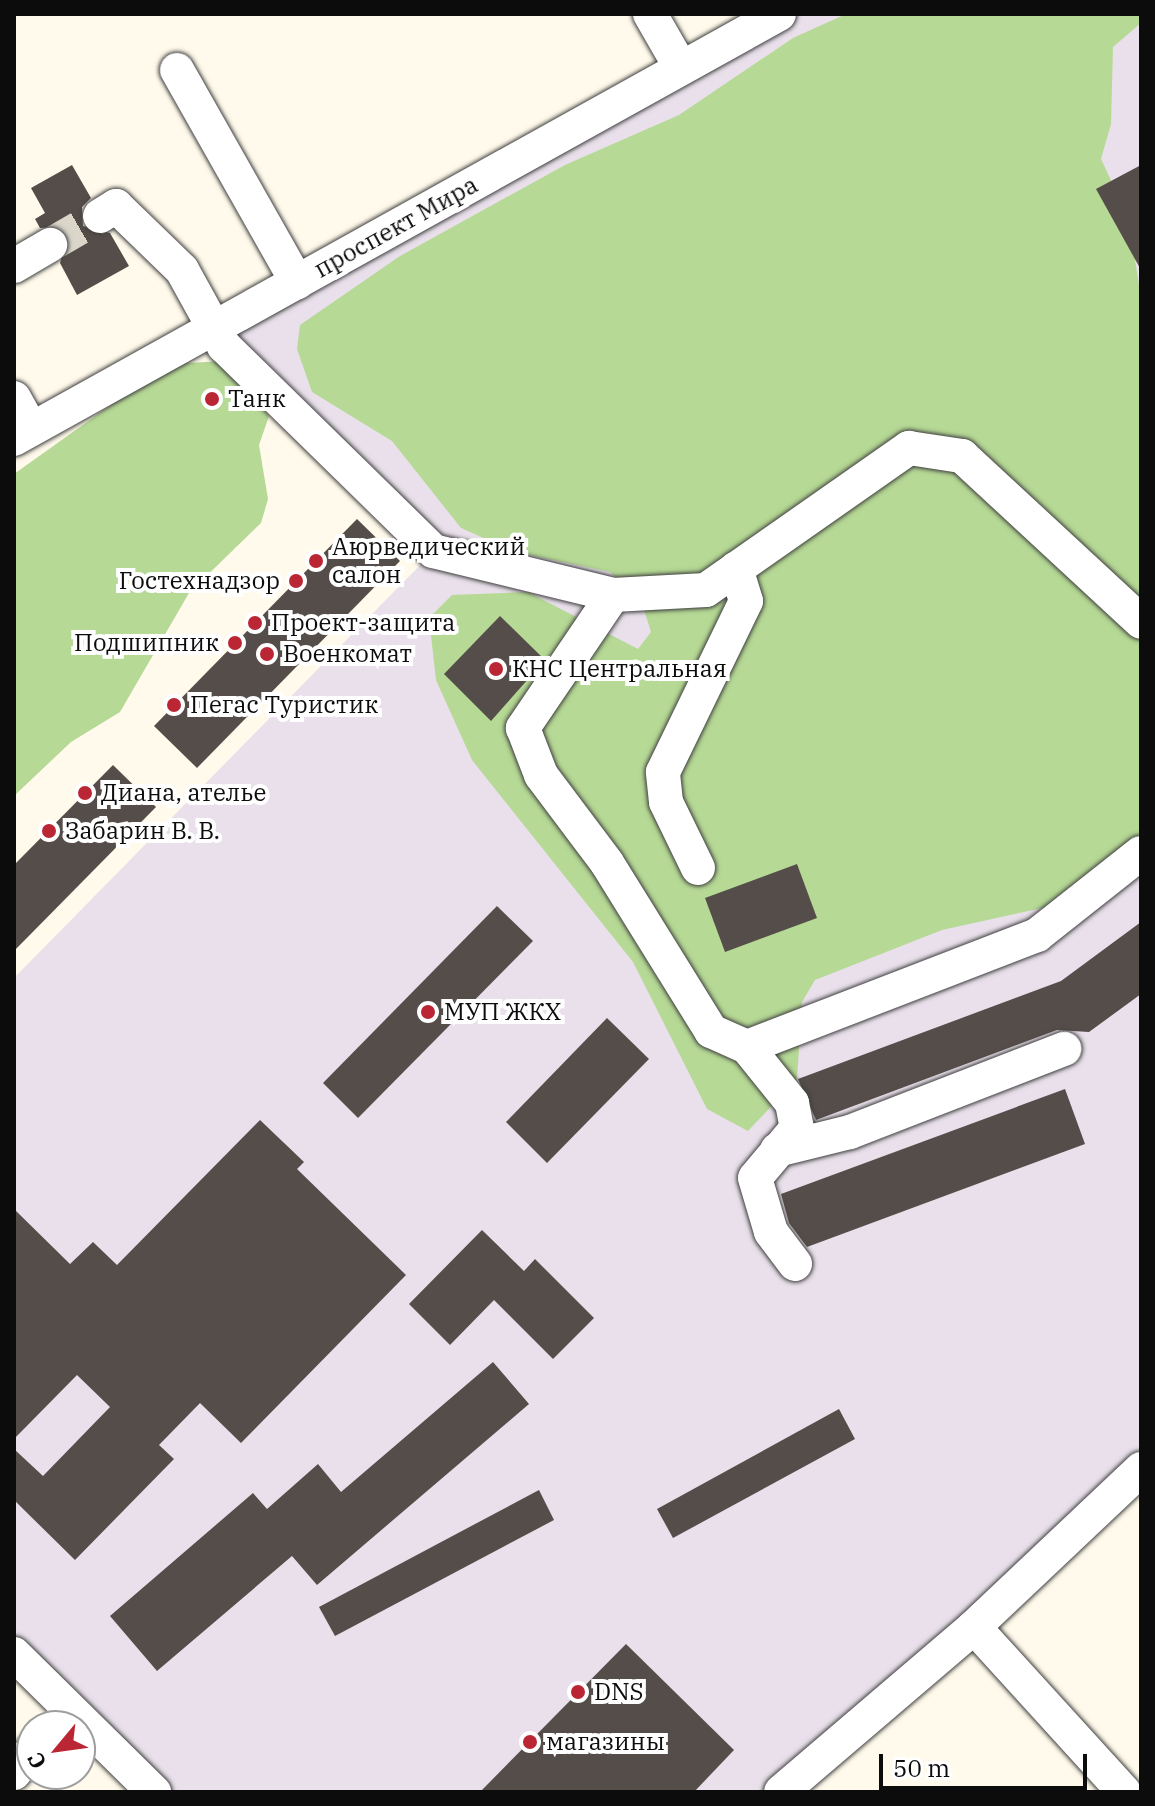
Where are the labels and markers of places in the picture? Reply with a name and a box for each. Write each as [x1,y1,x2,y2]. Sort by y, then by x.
place label: Танк [228,385,286,413]
marker: Танк [203,390,221,408]
place label: Аюрведический салон [332,533,525,589]
marker: Аюрведический салон [307,552,325,570]
place label: Гостехнадзор [119,567,280,595]
marker: Гостехнадзор [287,572,305,590]
place label: Проект-защита [271,609,455,637]
marker: Проект-защита [246,614,264,632]
place label: Подшипник [74,629,219,657]
marker: Подшипник [226,634,244,652]
place label: Военкомат [283,640,412,668]
marker: Военкомат [258,645,276,663]
place label: КНС Центральная [512,655,727,683]
marker: КНС Центральная [487,660,505,678]
place label: Пегас Туристик [190,691,378,719]
marker: Пегас Туристик [165,696,183,714]
place label: Диана, ателье [101,779,266,807]
marker: Диана, ателье [76,784,94,802]
place label: Забарин В. В. [65,817,220,845]
marker: Забарин В. В. [40,822,58,840]
place label: МУП ЖКХ [444,998,561,1026]
marker: МУП ЖКХ [419,1003,437,1021]
place label: DNS [594,1678,644,1706]
marker: DNS [569,1683,587,1701]
place label: магазины [546,1728,665,1756]
marker: магазины [521,1733,539,1751]

